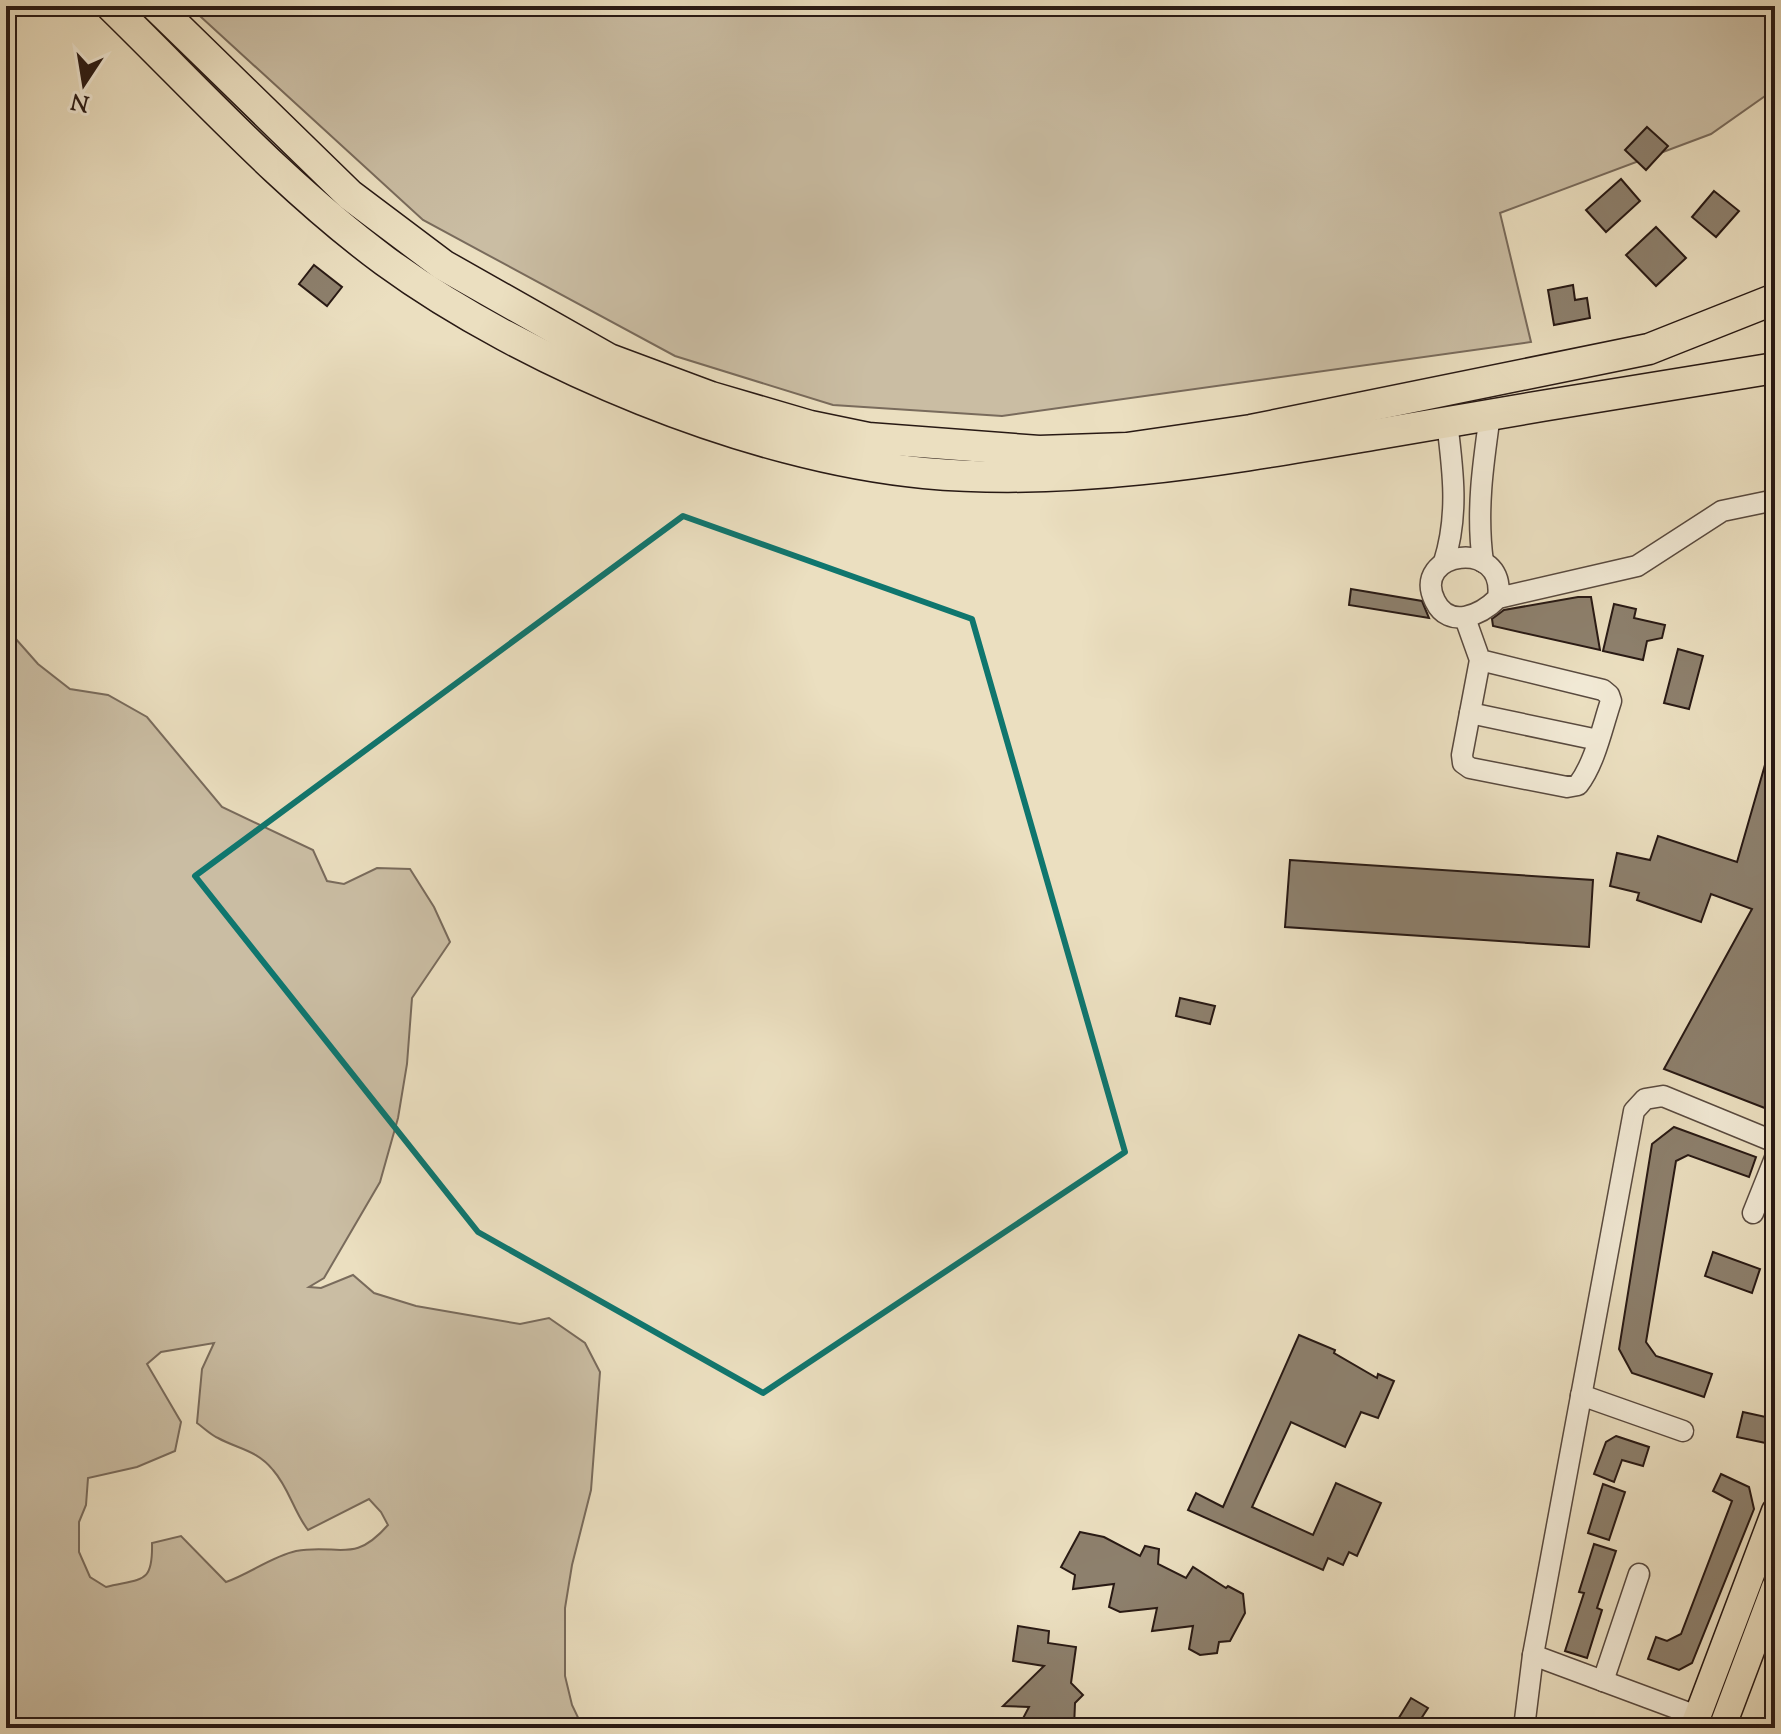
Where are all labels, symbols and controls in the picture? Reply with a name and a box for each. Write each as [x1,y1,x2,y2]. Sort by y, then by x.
north arrow [44,44,124,124]
text: N [68,83,92,118]

